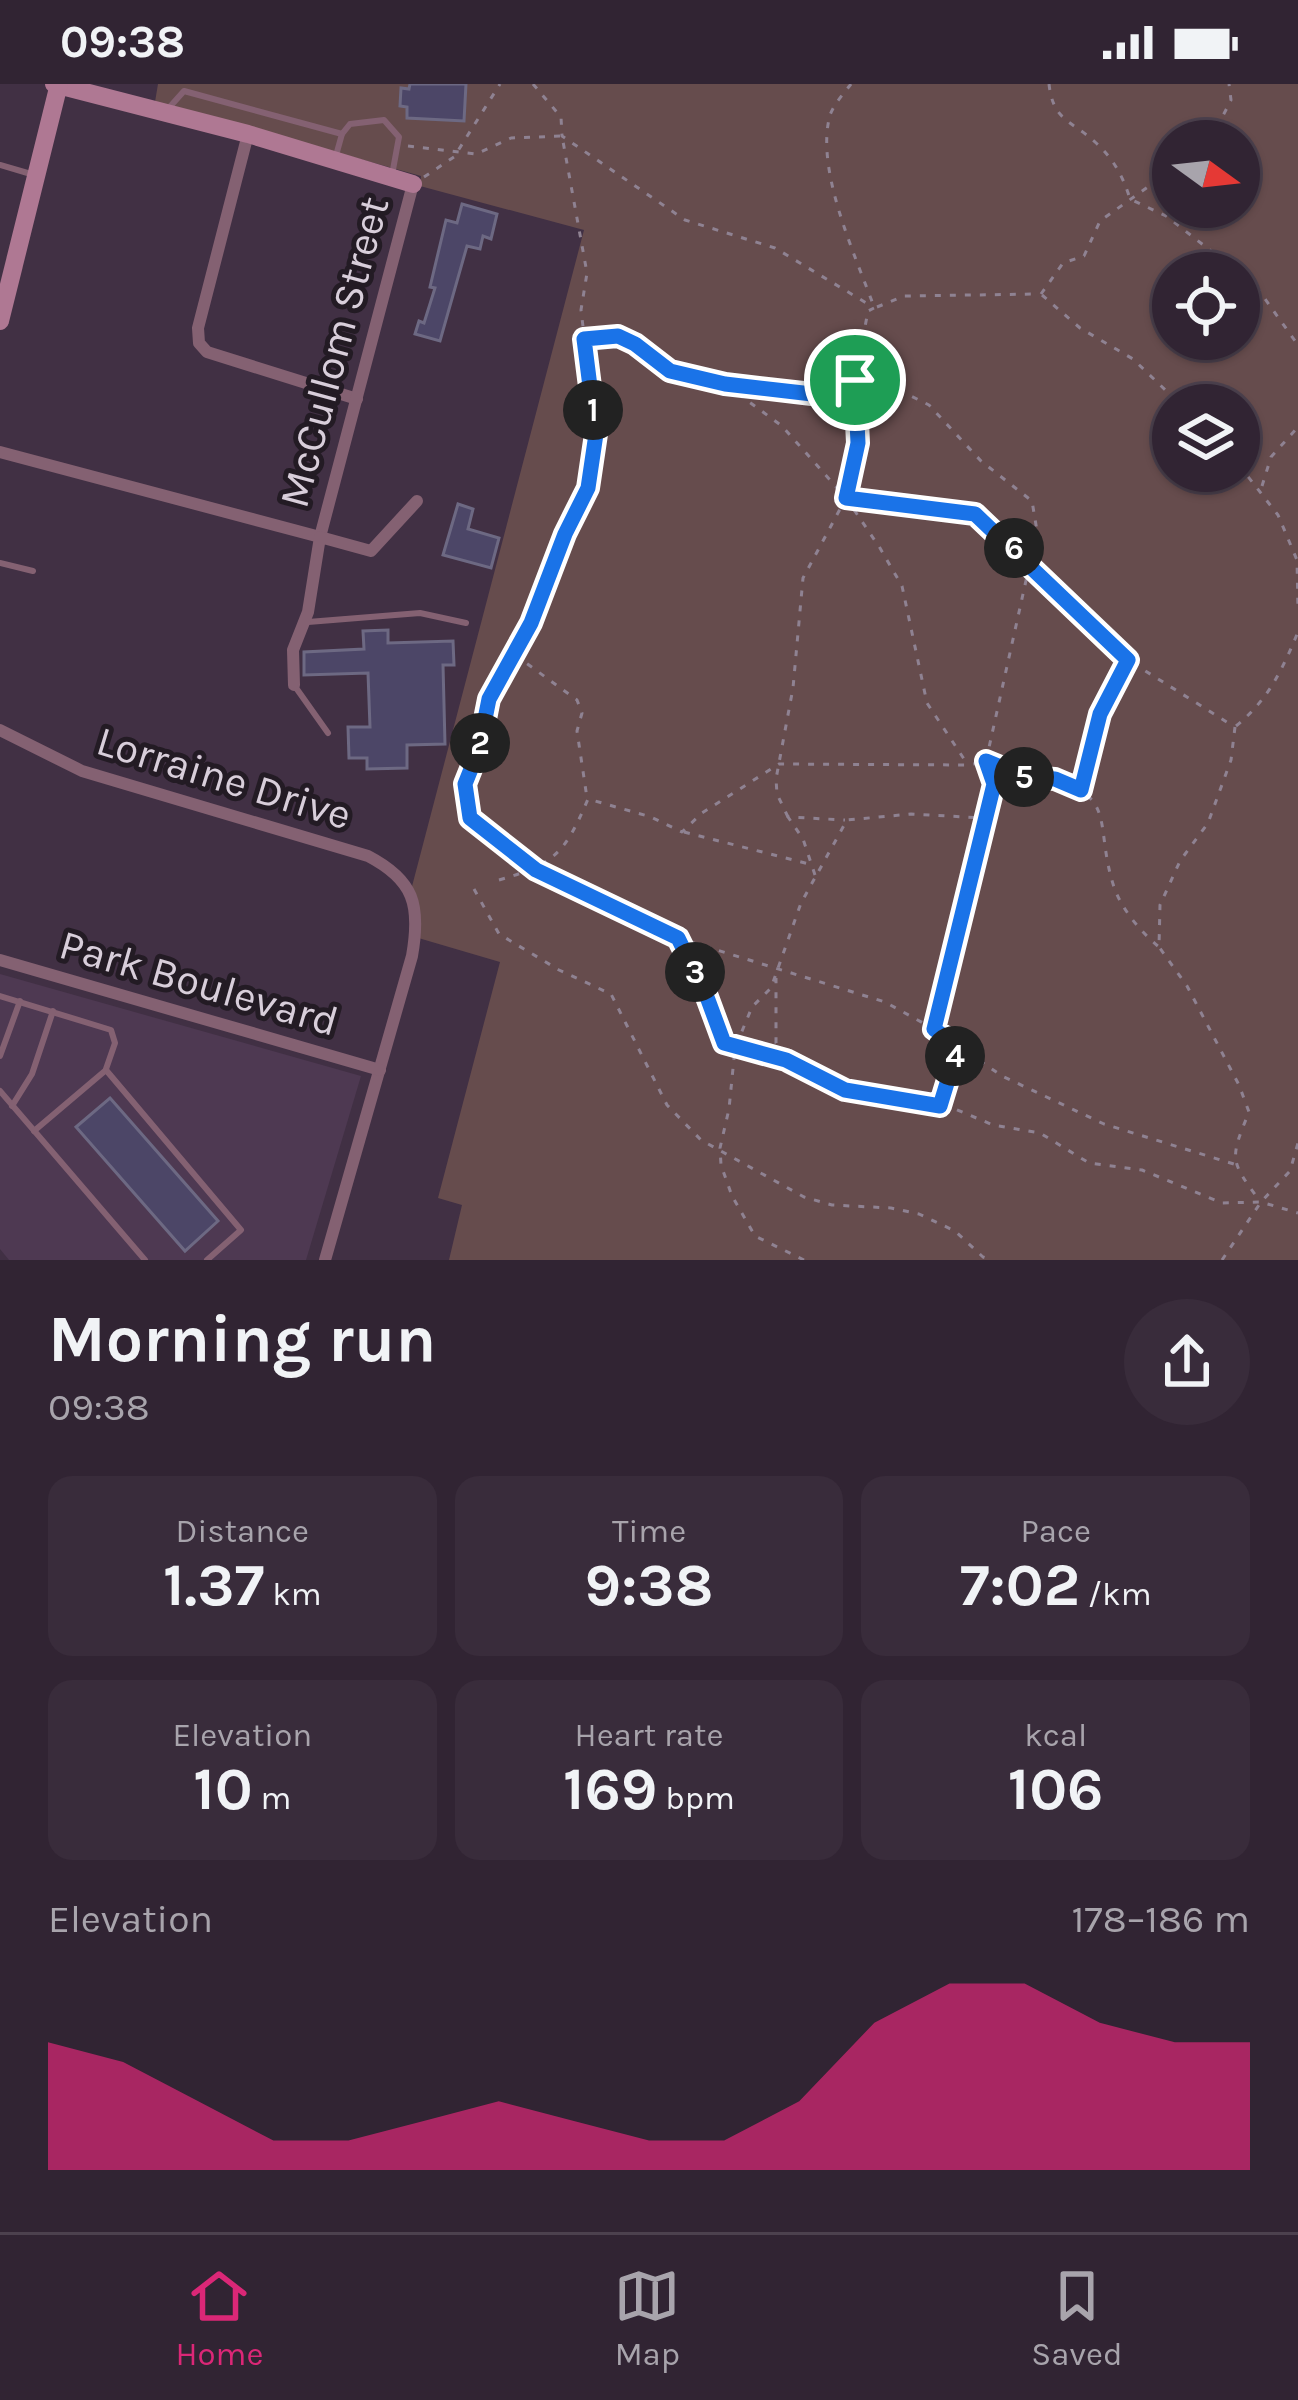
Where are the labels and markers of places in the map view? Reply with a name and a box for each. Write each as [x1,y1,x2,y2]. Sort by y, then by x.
pin [804,329,906,431]
pin: 1 [563,380,623,440]
pin: 6 [984,518,1044,578]
pin: 2 [450,713,510,773]
pin: 5 [994,747,1054,807]
pin: 3 [665,942,725,1002]
pin: 4 [925,1026,985,1086]

